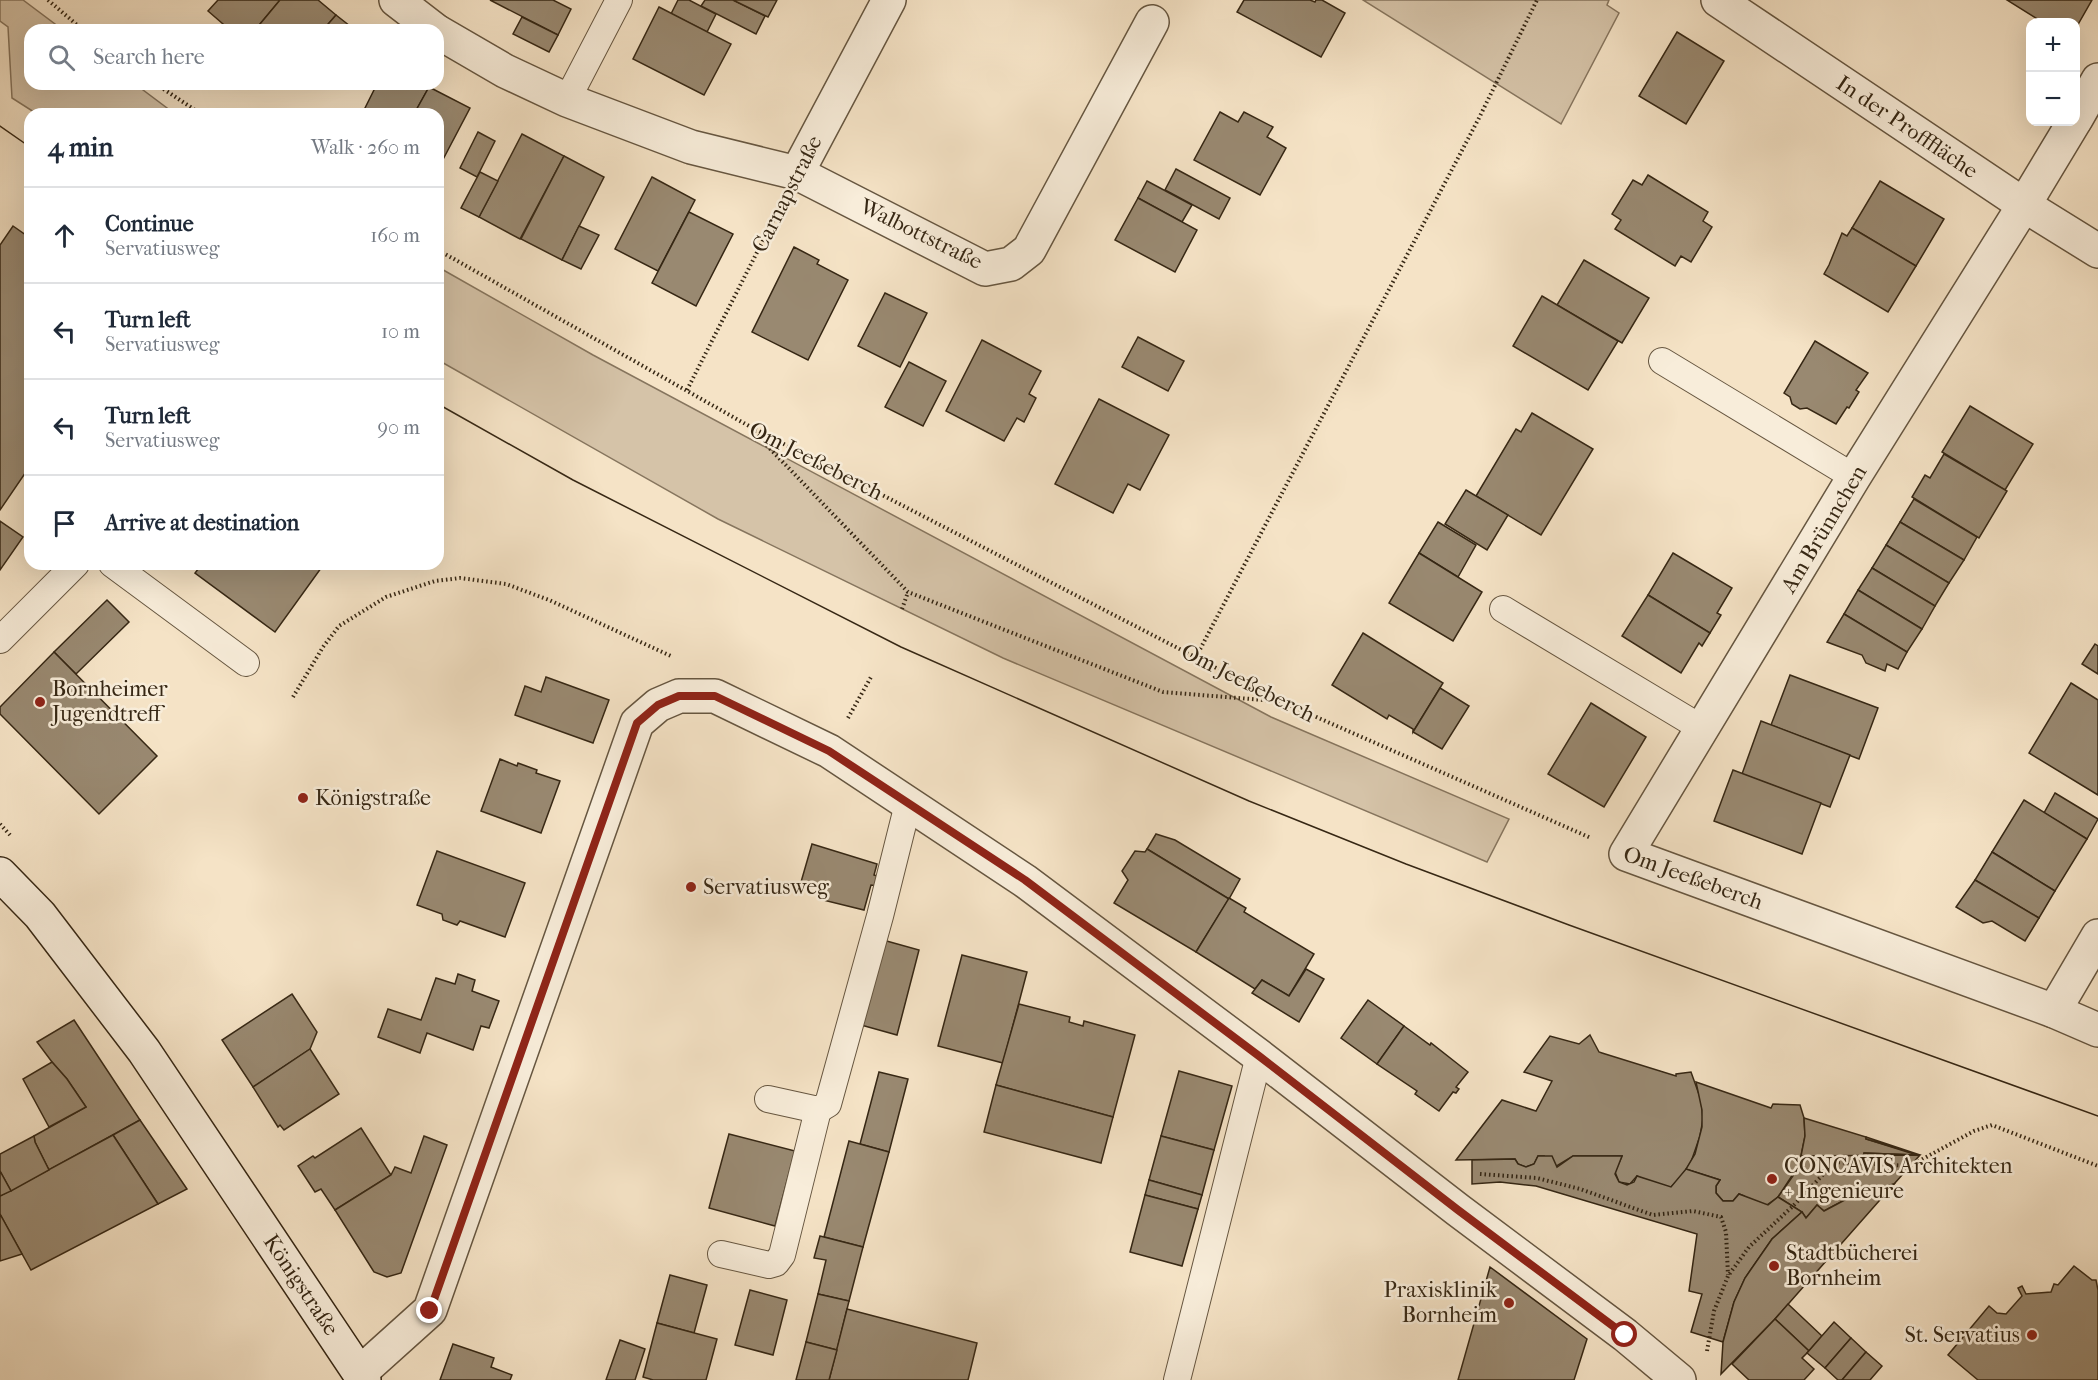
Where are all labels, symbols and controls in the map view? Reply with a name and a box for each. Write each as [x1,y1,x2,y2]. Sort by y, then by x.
map controls [2026,18,2080,126]
button: + [2026,18,2080,72]
search box [24,24,444,90]
icon: search [45,41,78,74]
text: Search here [93,44,205,70]
street label: In der Profffläche [1831,70,1983,184]
button: − [2026,72,2080,126]
street label: Carnapstraße [746,131,828,257]
text: 4 min [48,132,113,163]
text: Walk · 260 m [311,136,420,159]
street label: Walbottstraße [855,193,987,275]
text: Continue [105,211,194,237]
icon: ahead [48,219,81,252]
text: 160 m [370,224,420,247]
text: Servatiusweg [105,237,219,260]
text: Turn left [105,307,191,333]
icon: left [48,315,81,348]
text: 10 m [381,320,420,343]
text: Servatiusweg [105,333,219,356]
text: Turn left [105,403,191,429]
icon: left [48,411,81,444]
text: 90 m [378,416,420,439]
street label: Om Jeeßeberch [745,416,888,506]
text: Servatiusweg [105,429,219,452]
street label: Am Brünnchen [1775,460,1872,598]
icon: arrive [48,507,81,540]
text: Arrive at destination [105,510,299,536]
street label: Om Jeeßeberch [1177,638,1320,728]
place label: Bornheimer Jugendtreff [50,676,168,727]
marker: Bornheimer Jugendtreff [33,695,47,709]
place label: Königstraße [315,785,431,811]
marker: Königstraße [296,791,310,805]
street label: Om Jeeßeberch [1620,841,1767,916]
place label: Servatiusweg [703,874,829,900]
marker: Servatiusweg [684,880,698,894]
place label: CONCAVIS Architekten + Ingenieure [1784,1153,2013,1204]
marker: CONCAVIS Architekten + Ingenieure [1765,1172,1779,1186]
street label: Königstraße [258,1230,344,1340]
place label: Stadtbücherei Bornheim [1786,1240,1919,1291]
marker: Stadtbücherei Bornheim [1767,1259,1781,1273]
place label: Praxisklinik Bornheim [1384,1277,1498,1328]
marker: Praxisklinik Bornheim [1502,1296,1516,1310]
route end [416,1297,442,1323]
route start [1611,1321,1637,1347]
place label: St. Servatius [1905,1322,2020,1348]
marker: St. Servatius [2025,1328,2039,1342]

